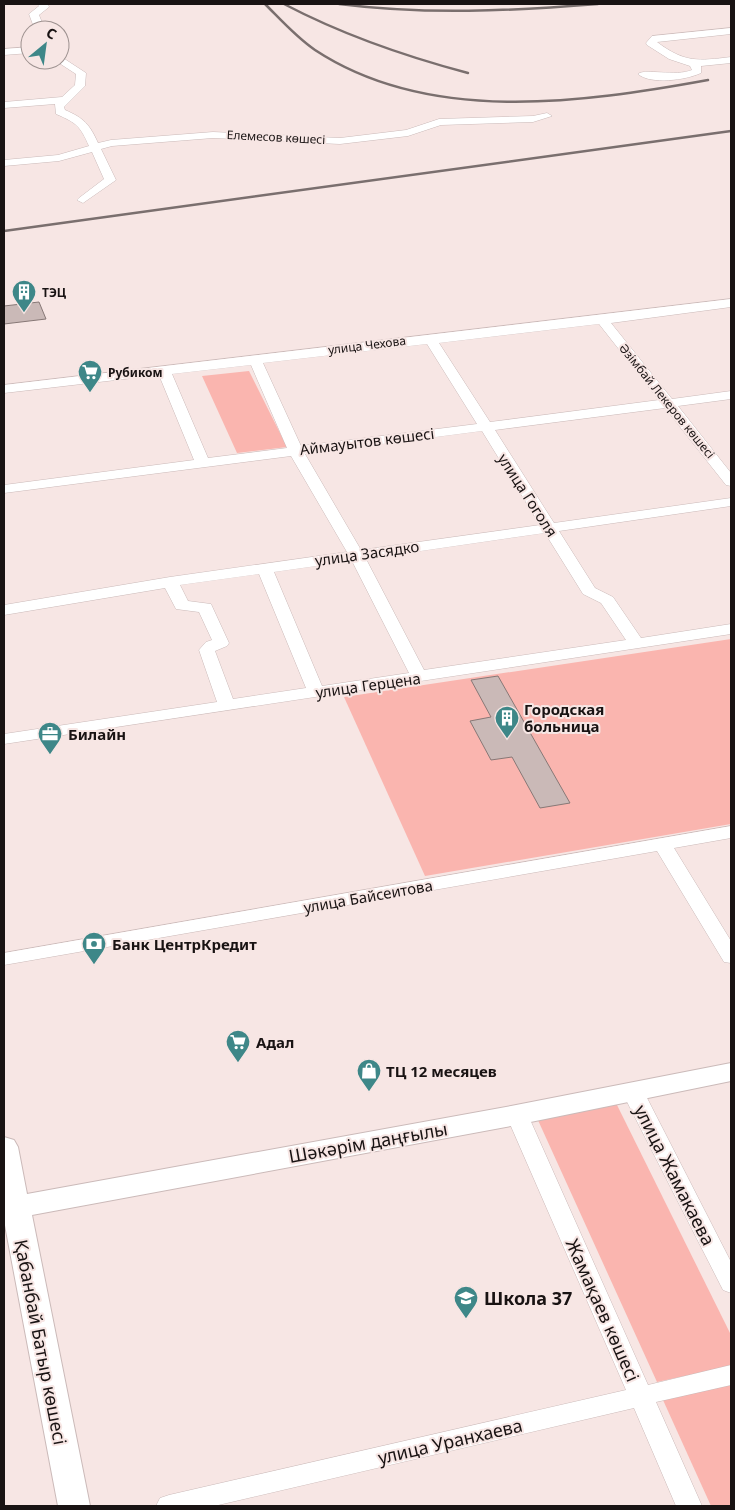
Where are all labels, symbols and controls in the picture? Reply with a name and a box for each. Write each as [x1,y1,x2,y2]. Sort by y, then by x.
north arrow [20,20,70,70]
text: С [43,23,60,44]
street label: Елемесов көшесі [226,126,326,148]
building icon: ТЭЦ [11,279,37,313]
place label: ТЭЦ [42,284,67,301]
street label: улица Чехова [327,332,407,358]
street label: Әзімбай Лекеров көшесі [615,340,719,462]
supermarket icon: Рубиком [77,359,103,393]
place label: Рубиком [108,364,163,381]
street label: Аймауытов көшесі [299,423,435,459]
street label: улица Гоголя [494,450,562,540]
street label: улица Засядко [314,536,420,570]
street label: улица Герцена [314,668,422,702]
place label: Городская больница [524,699,604,736]
building icon: Городская больница [494,705,520,739]
office icon: Билайн [37,721,63,755]
place label: Билайн [68,724,126,744]
street label: улица Байсеитова [302,875,434,917]
bank icon: Банк ЦентрКредит [81,931,107,965]
place label: Банк ЦентрКредит [112,934,257,954]
supermarket icon: Адал [225,1029,251,1063]
place label: Адал [256,1032,294,1052]
shop icon: ТЦ 12 месяцев [356,1058,382,1092]
place label: ТЦ 12 месяцев [386,1061,497,1081]
street label: улица Жамакаева [629,1101,721,1249]
street label: Шәкәрім даңғылы [287,1116,449,1168]
street label: Жамақаев көшесі [561,1235,645,1385]
street label: Қабанбай Батыр көшесі [9,1237,73,1447]
school or university icon: Школа 37 [453,1285,479,1319]
place label: Школа 37 [484,1286,572,1310]
street label: улица Уранхаева [375,1413,525,1469]

